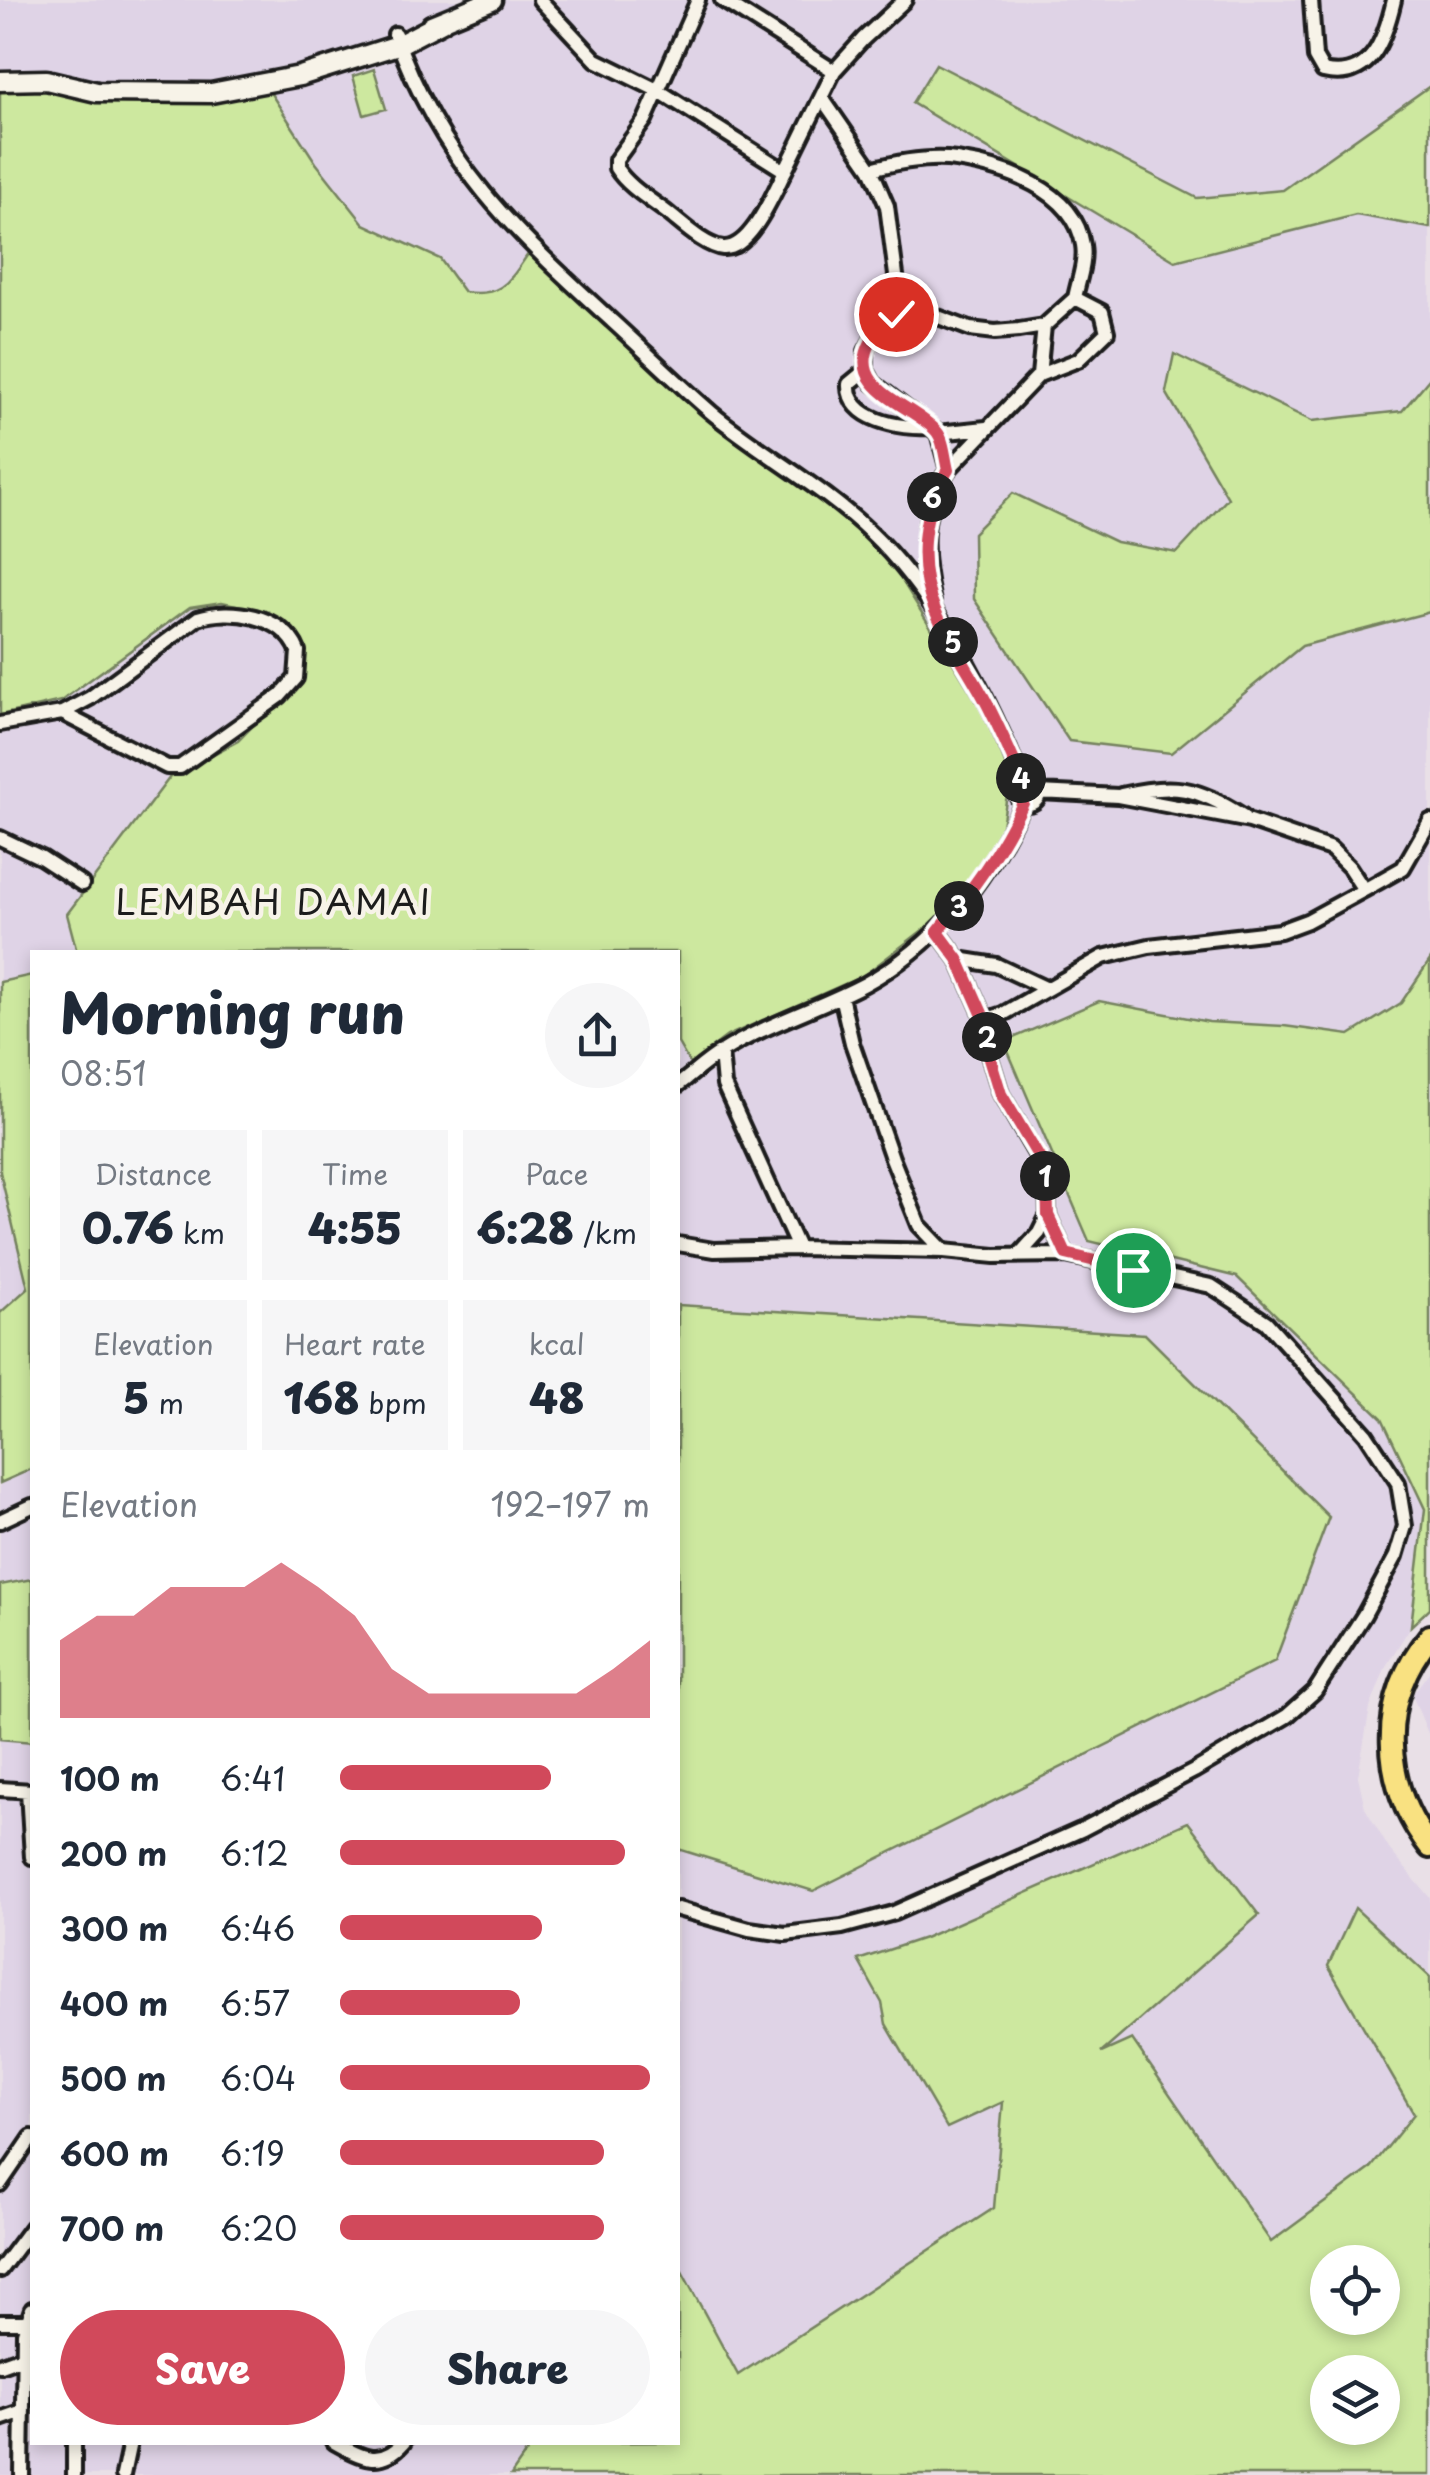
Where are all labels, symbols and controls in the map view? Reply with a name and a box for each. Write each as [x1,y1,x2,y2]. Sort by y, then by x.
pin [854,272,939,357]
icon: check [869,287,924,342]
pin: 6 [907,472,957,522]
text: 6 [922,475,942,518]
pin: 5 [928,617,978,667]
text: 5 [944,620,962,663]
pin: 4 [996,753,1046,803]
text: 4 [1011,756,1031,799]
district label: LEMBAH DAMAI [115,874,433,927]
pin: 3 [934,881,984,931]
text: 3 [950,884,968,927]
text: Morning run [60,970,405,1053]
button: share [545,983,650,1088]
pin: 2 [962,1012,1012,1062]
text: 2 [977,1015,997,1058]
text: 08:51 [60,1049,147,1097]
pin: 1 [1020,1151,1070,1201]
text: Distance [95,1152,212,1195]
text: Time [322,1152,388,1195]
text: Pace [525,1152,588,1195]
text: 1 [1038,1154,1052,1197]
text: 0.76 [82,1195,174,1258]
text: 4:55 [308,1195,402,1258]
text: 6:28 [476,1195,574,1258]
text: km [174,1211,225,1254]
text: /km [574,1211,637,1254]
pin [1091,1228,1176,1313]
icon: arrive [1106,1243,1161,1298]
text: Elevation [93,1322,214,1365]
text: Heart rate [284,1322,426,1365]
text: kcal [529,1322,585,1365]
text: 5 [123,1365,149,1428]
text: 168 [283,1365,360,1428]
text: 48 [529,1365,584,1428]
text: m [149,1381,184,1424]
text: bpm [360,1381,427,1424]
text: Elevation [60,1480,198,1528]
text: 192–197 m [491,1480,650,1528]
text: 100 m [60,1754,160,1802]
text: 6:41 [220,1754,285,1802]
text: 200 m [60,1829,167,1877]
text: 6:12 [220,1829,289,1877]
text: 300 m [60,1904,168,1952]
text: 6:46 [220,1904,295,1952]
text: 400 m [60,1979,168,2027]
text: 6:57 [220,1979,290,2027]
text: 500 m [60,2054,166,2102]
text: 6:04 [220,2054,296,2102]
text: 600 m [60,2129,169,2177]
text: 6:19 [220,2129,285,2177]
text: 700 m [60,2204,164,2252]
text: 6:20 [220,2204,297,2252]
map controls [1310,2245,1400,2445]
button: locate [1310,2245,1400,2335]
button: Save [60,2310,345,2425]
button: Share [365,2310,650,2425]
button: layers [1310,2355,1400,2445]

